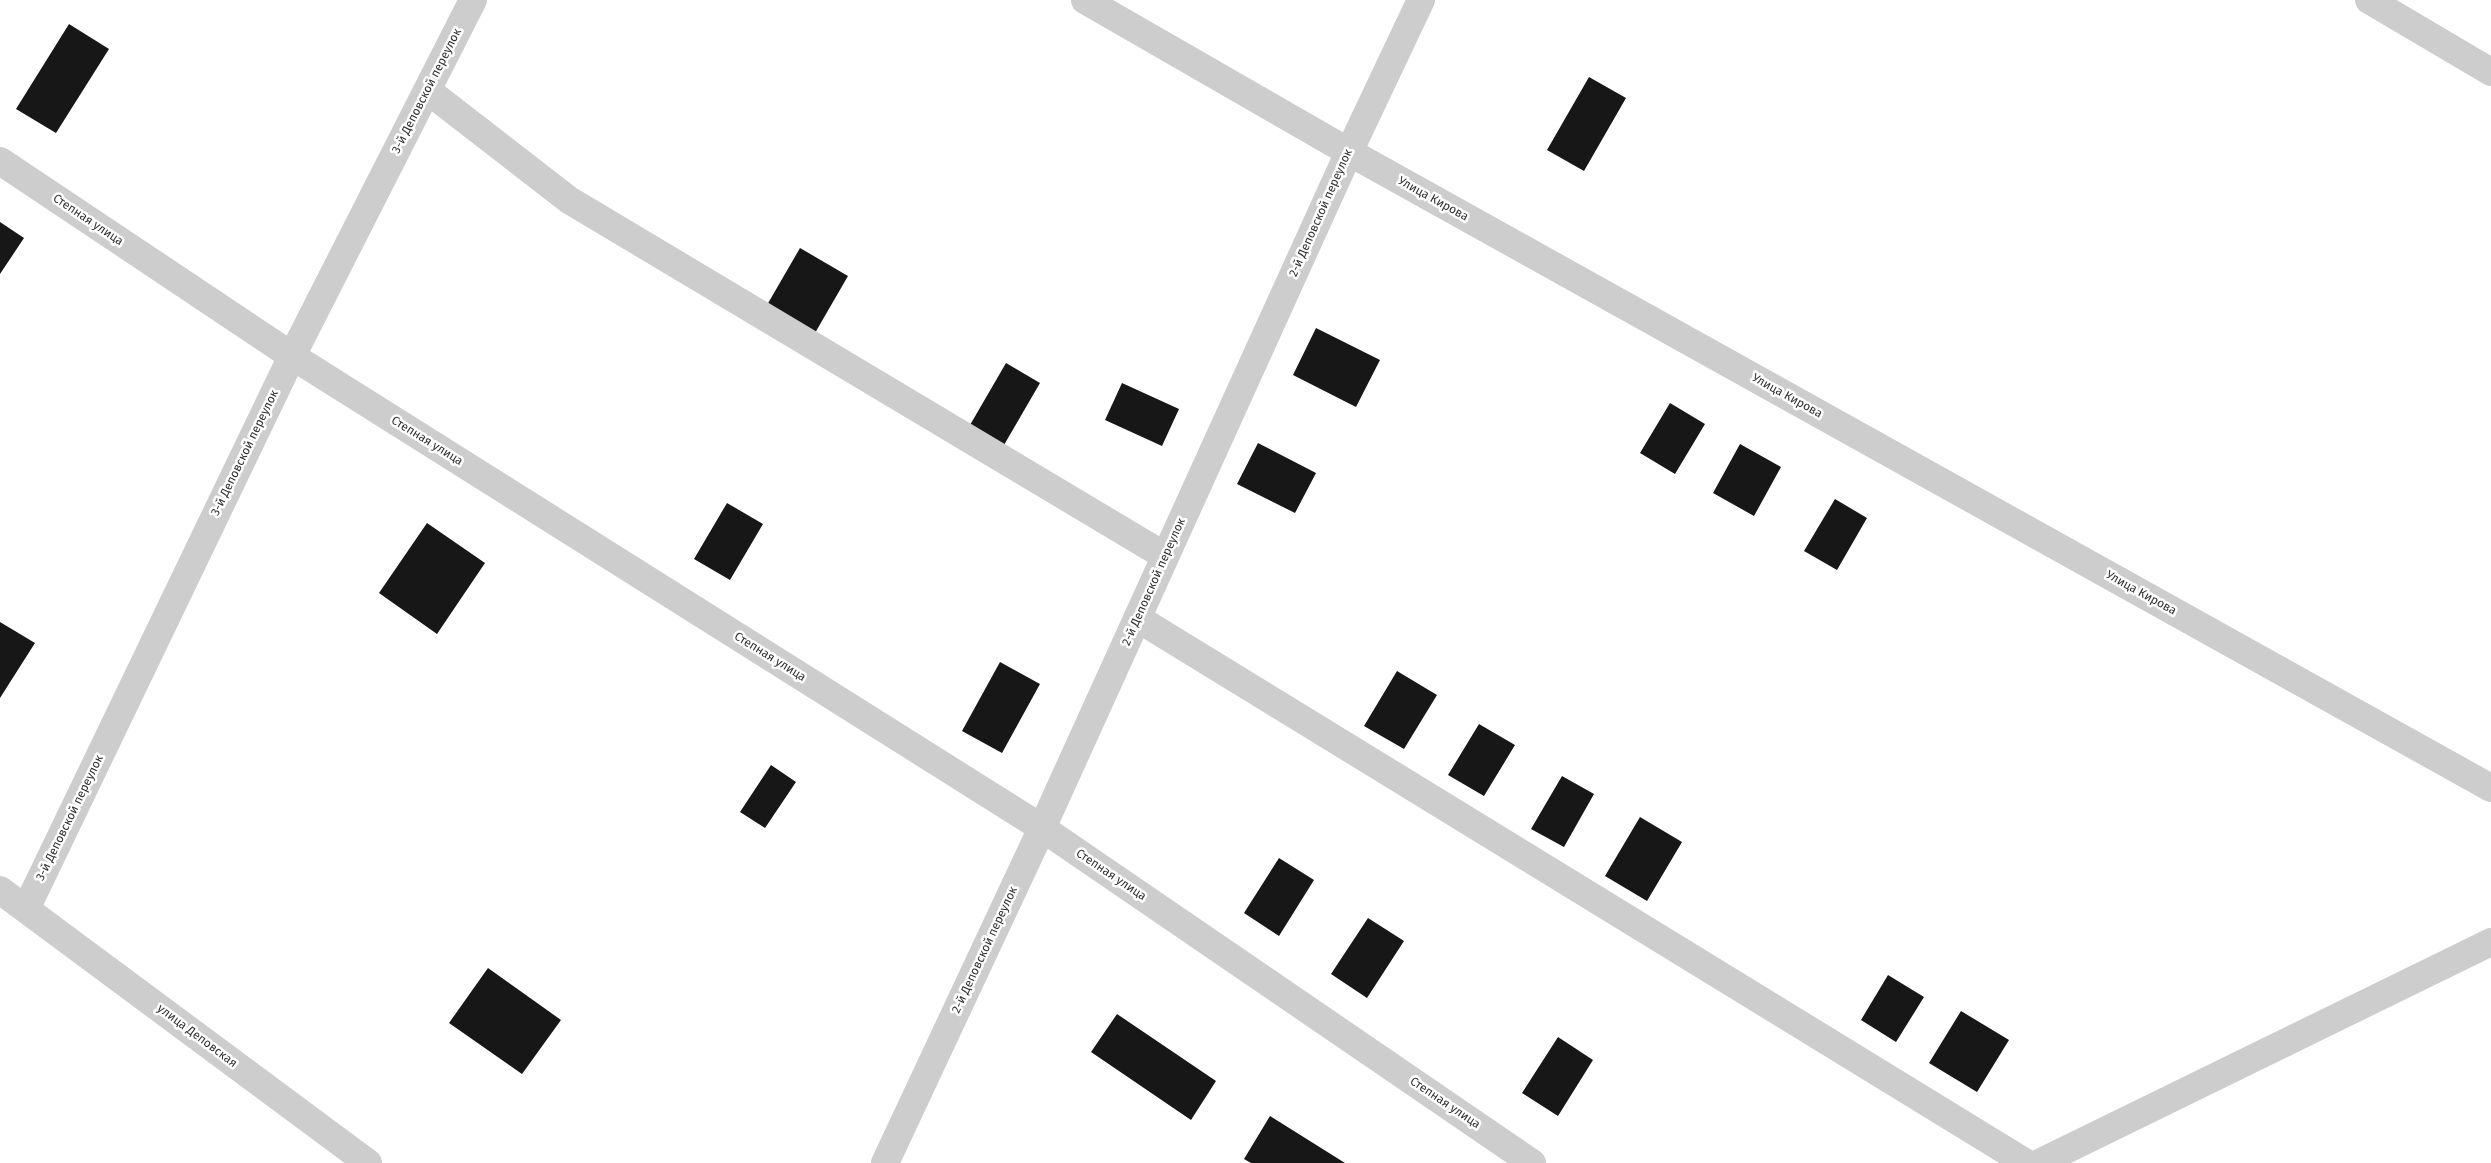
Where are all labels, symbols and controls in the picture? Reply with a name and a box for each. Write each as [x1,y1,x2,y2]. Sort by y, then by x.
street label: 3-й Деповской переулок [389,26,465,156]
street label: 2-й Деповской переулок [1286,147,1356,279]
street label: Улица Кирова [1395,174,1471,224]
street label: Степная улица [50,191,126,249]
street label: Улица Кирова [1749,371,1825,421]
street label: 3-й Деповской переулок [208,388,282,518]
street label: Степная улица [389,413,465,469]
street label: 2-й Деповской переулок [1119,516,1189,648]
street label: Улица Кирова [2103,568,2179,618]
street label: Степная улица [732,629,808,685]
street label: 3-й Деповской переулок [33,753,107,883]
street label: Степная улица [1073,846,1149,904]
street label: 2-й Деповской переулок [949,884,1021,1016]
street label: улица Деповская [154,1001,240,1071]
street label: Степная улица [1407,1074,1483,1132]

